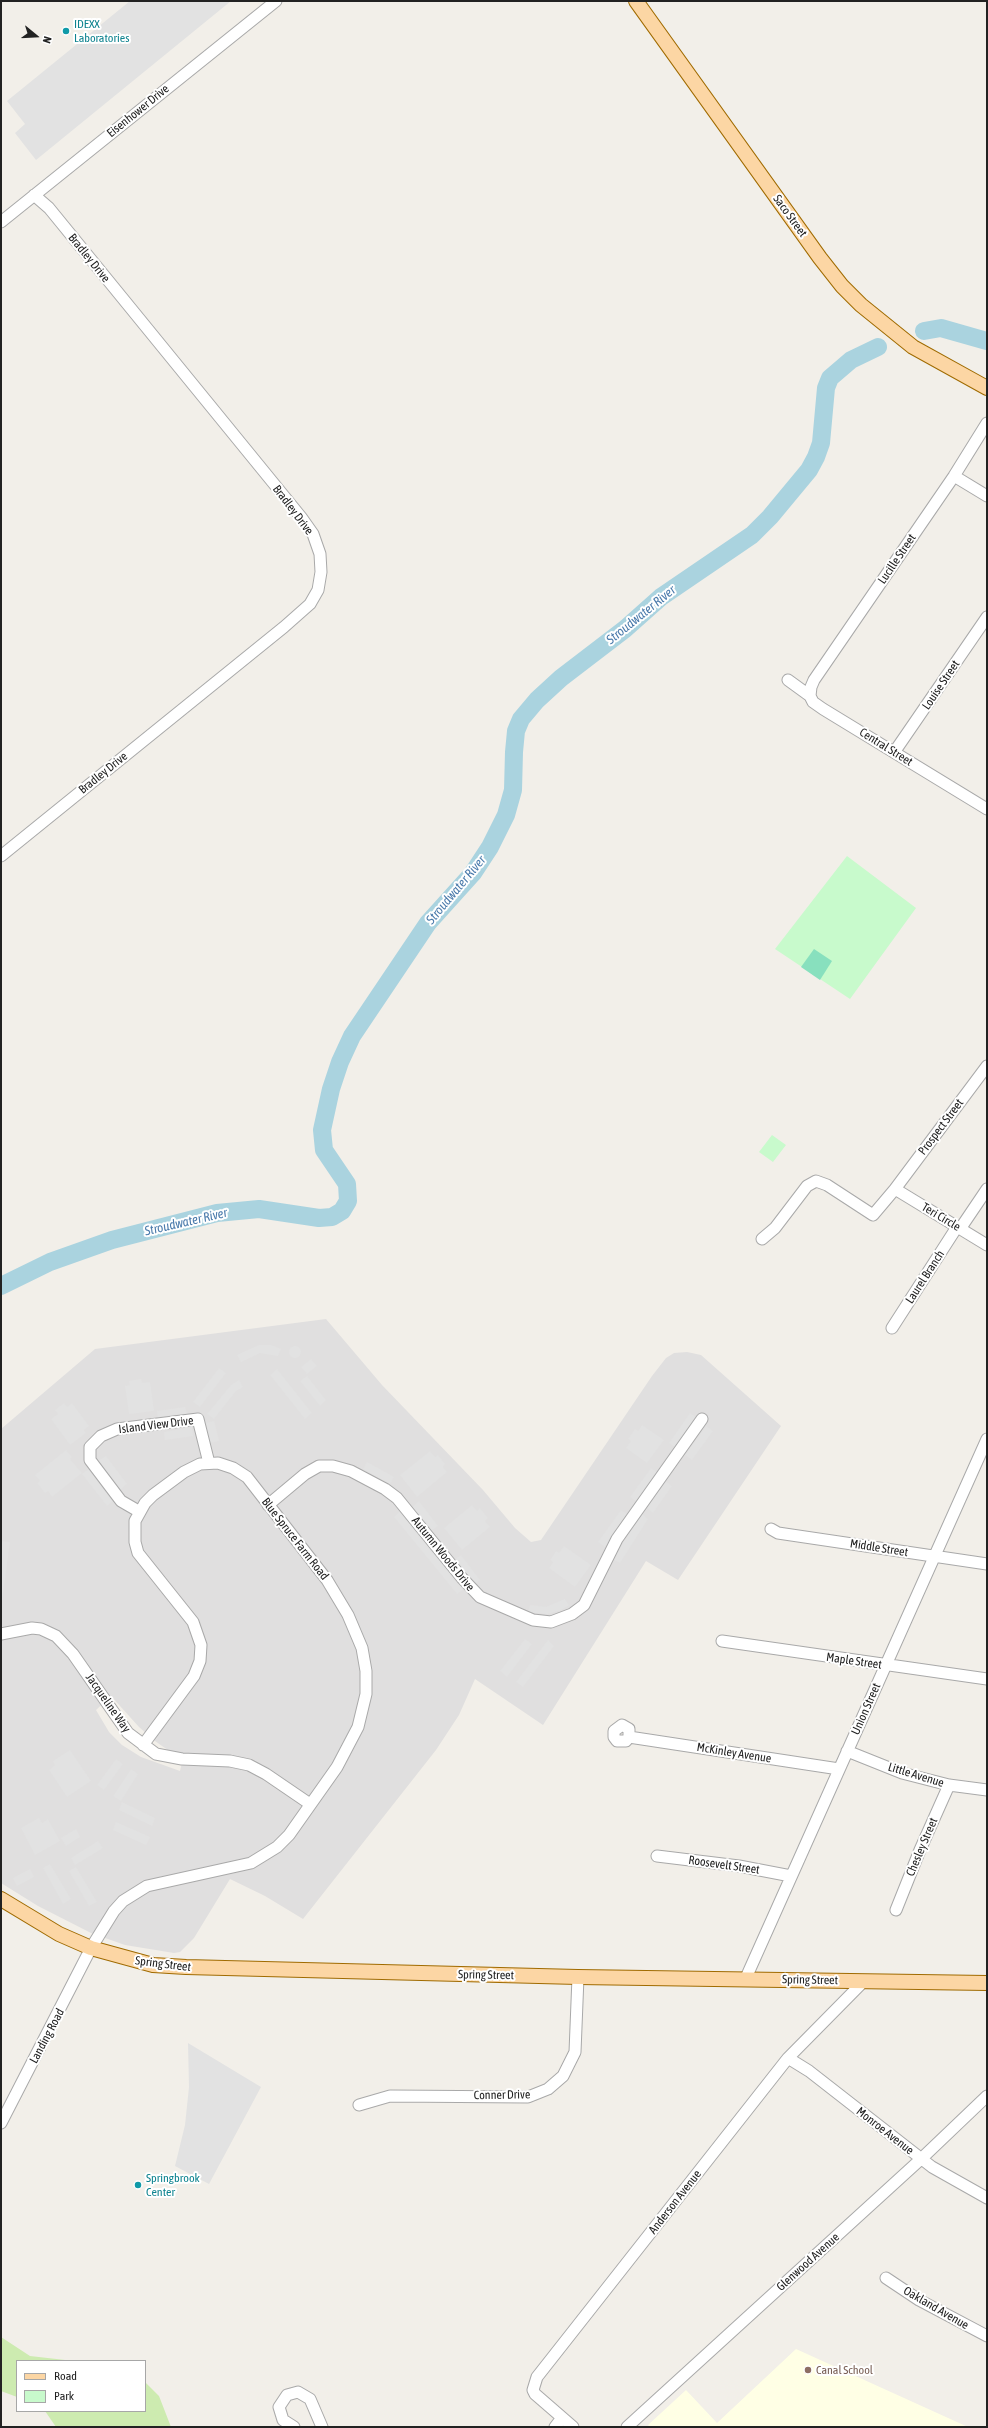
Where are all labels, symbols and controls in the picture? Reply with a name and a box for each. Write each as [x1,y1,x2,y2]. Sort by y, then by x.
north arrow [16,16,56,56]
place label: IDEXX Laboratories [74,17,129,45]
marker: IDEXX Laboratories [61,26,71,36]
text: N [41,35,54,45]
street label: Eisenhower Drive [104,82,172,140]
street label: Saco Street [770,192,810,240]
street label: Bradley Drive [65,231,113,285]
street label: Bradley Drive [270,482,316,538]
street label: Lucille Street [875,531,919,587]
water label: Stroudwater River [603,582,679,648]
street label: Louise Street [919,658,963,712]
street label: Central Street [857,725,915,769]
street label: Bradley Drive [76,749,130,797]
water label: Stroudwater River [423,853,489,927]
street label: Prospect Street [915,1096,967,1158]
street label: Teri Circle [919,1200,963,1234]
water label: Stroudwater River [143,1205,229,1239]
street label: Laurel Branch [902,1248,948,1306]
street label: Island View Drive [118,1413,194,1437]
street label: Blue Spruce Farm Road [258,1495,332,1583]
street label: Autumn Woods Drive [409,1514,477,1594]
street label: Middle Street [849,1536,909,1560]
street label: Maple Street [825,1650,883,1672]
street label: Jacqueline Way [82,1671,134,1735]
street label: Union Street [848,1681,884,1737]
street label: McKinley Avenue [696,1740,772,1766]
street label: Little Avenue [886,1760,946,1790]
street label: Chesley Street [903,1816,941,1878]
street label: Roosevelt Street [687,1853,761,1877]
street label: Spring Street [134,1953,192,1975]
street label: Spring Street [458,1967,514,1983]
street label: Spring Street [782,1972,838,1988]
street label: Landing Road [27,2006,67,2066]
street label: Conner Drive [474,2087,530,2103]
street label: Monroe Avenue [853,2104,917,2158]
street label: Anderson Avenue [646,2167,704,2237]
place label: Springbrook Center [146,2171,200,2199]
marker: Springbrook Center [133,2180,143,2190]
street label: Glenwood Avenue [774,2230,842,2294]
street label: Oakland Avenue [901,2284,971,2332]
legend [16,2360,146,2412]
place label: Canal School [816,2363,873,2377]
marker: Canal School [803,2365,813,2375]
text: Road [54,2369,77,2383]
text: Park [54,2389,74,2403]

